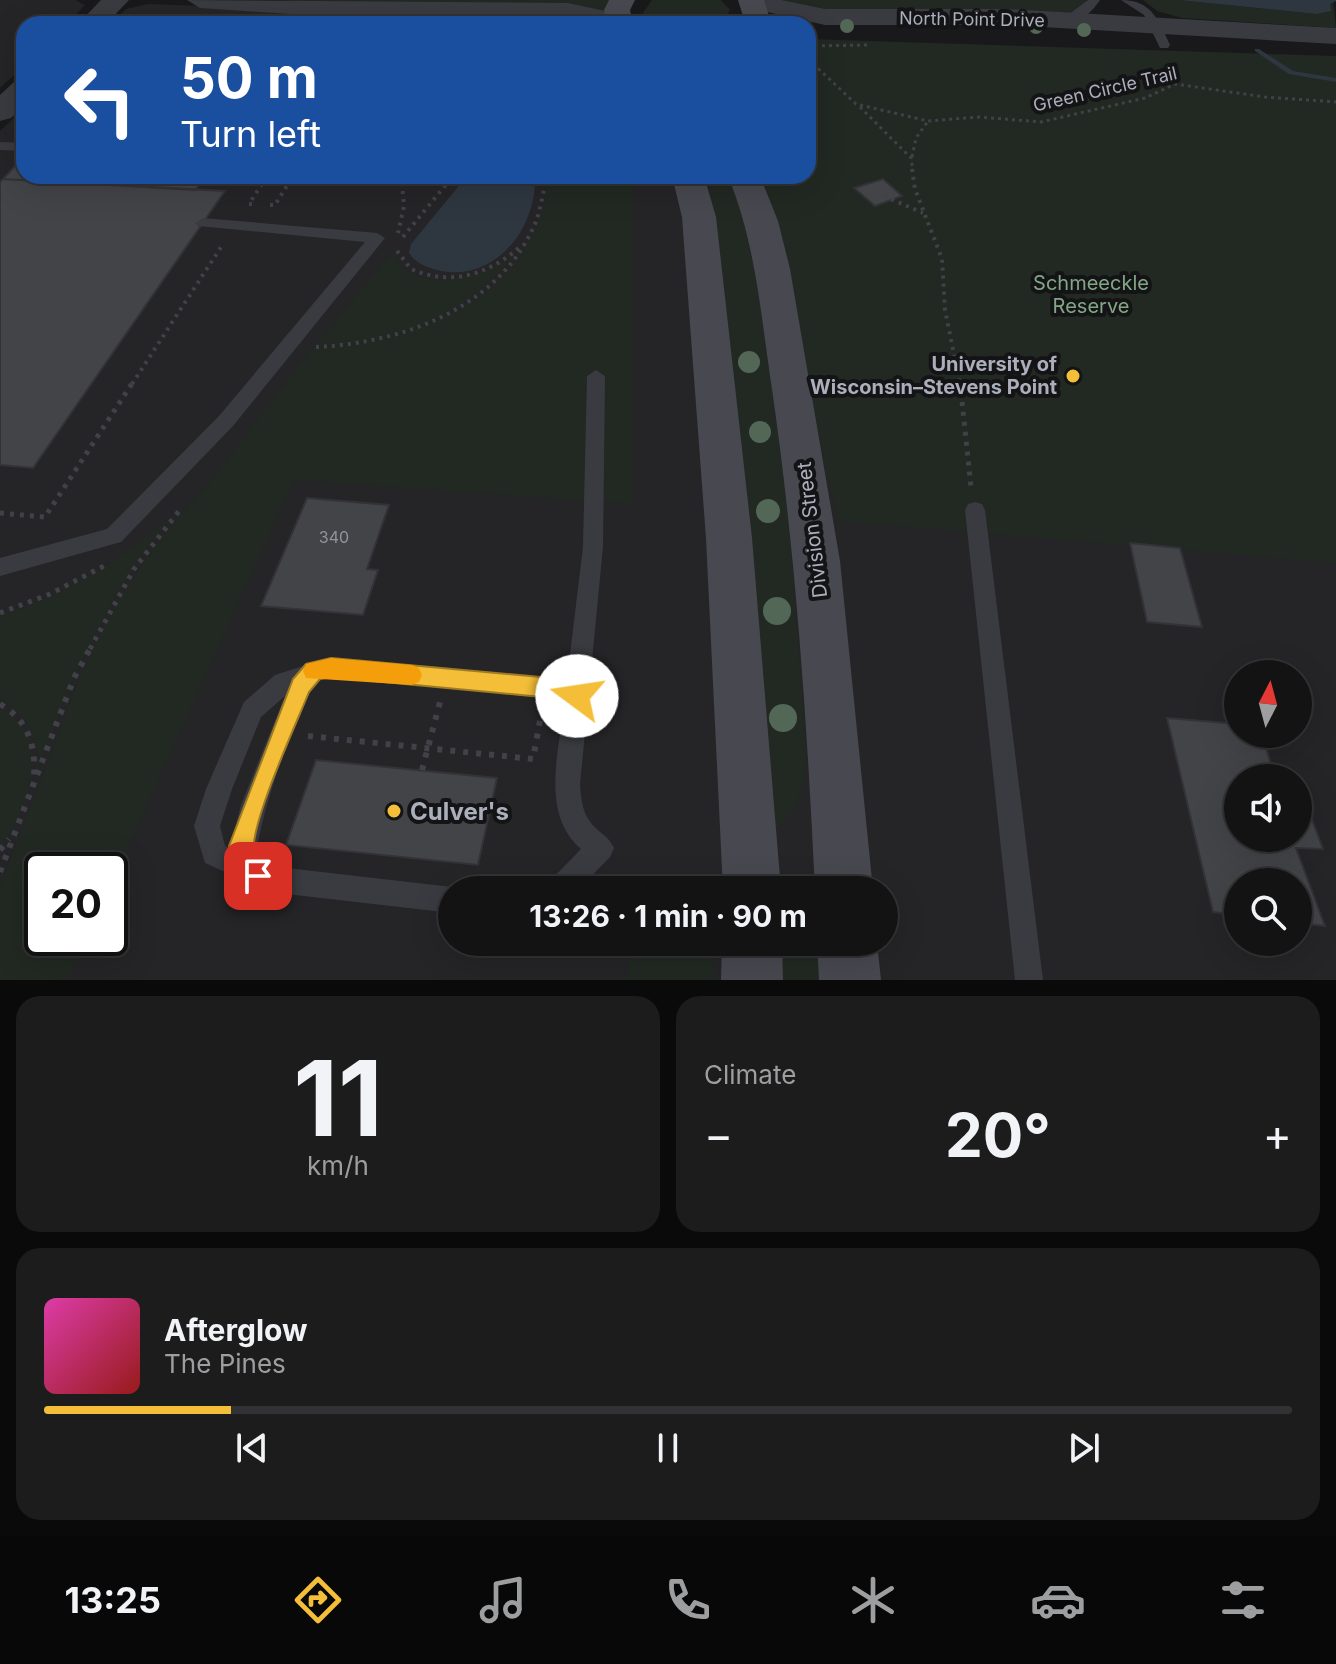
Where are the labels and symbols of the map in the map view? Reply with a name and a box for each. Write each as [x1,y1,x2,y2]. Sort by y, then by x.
street label: North Point Drive [899,7,1045,31]
street label: Green Circle Trail [1031,62,1179,116]
park label: Schmeeckle Reserve [1033,271,1149,318]
place label: University of Wisconsin–Stevens Point [810,352,1057,399]
marker: University of Wisconsin–Stevens Point [1064,367,1082,385]
street label: Division Street [792,460,832,599]
house number: 340 [319,527,349,547]
position arrow [535,654,619,738]
north arrow [1224,660,1312,748]
place label: Culver's [410,797,509,826]
marker: Culver's [385,802,403,820]
pin [224,842,292,910]
speed limit sign: 20 [24,852,128,956]

